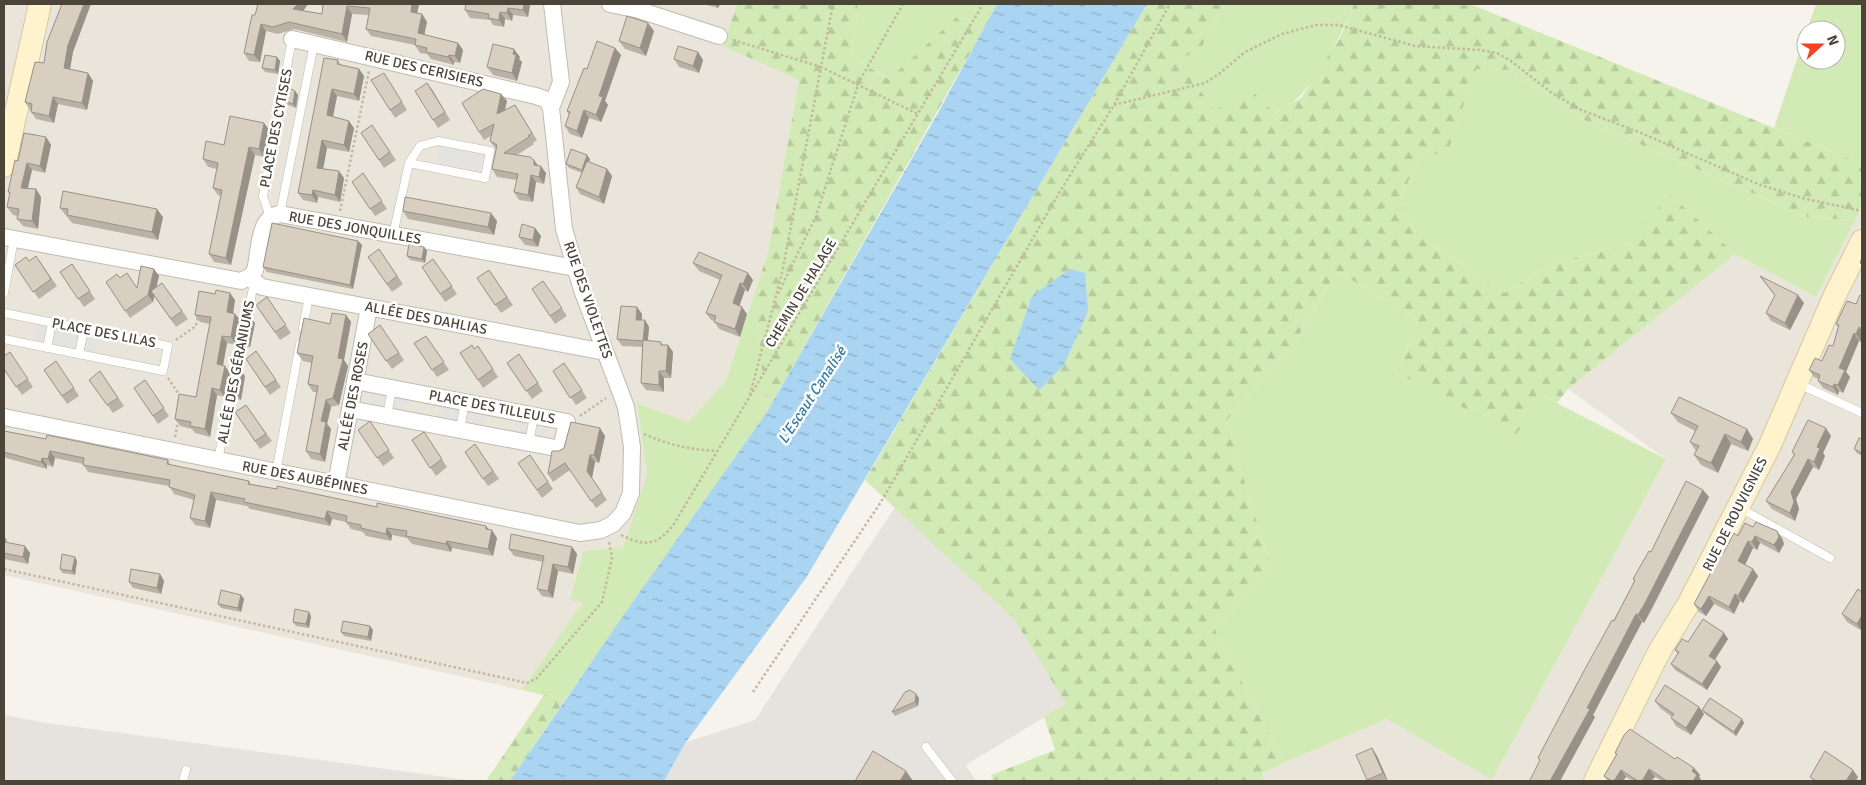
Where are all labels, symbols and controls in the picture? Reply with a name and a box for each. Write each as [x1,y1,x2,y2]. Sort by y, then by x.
north arrow [1796,20,1846,70]
text: N [1823,33,1842,48]
street label: RUE DES CERISIERS [363,47,485,91]
street label: PLACE DES CYTISES [256,67,296,189]
street label: RUE DES JONQUILLES [288,208,423,248]
street label: CHEMIN DE HALAGE [762,235,840,351]
street label: RUE DES VIOLETTES [560,239,616,361]
street label: ALLÉE DES DAHLIAS [363,298,489,338]
street label: ALLÉE DES GÉRANIUMS [214,299,258,445]
street label: PLACE DES LILAS [51,315,158,351]
street label: ALLÉE DES ROSES [334,340,372,452]
water label: L'Escaut Canalisé [774,342,851,447]
street label: PLACE DES TILLEULS [427,386,557,428]
street label: RUE DE ROUVIGNIES [1699,454,1771,574]
street label: RUE DES AUBÉPINES [241,457,370,499]

